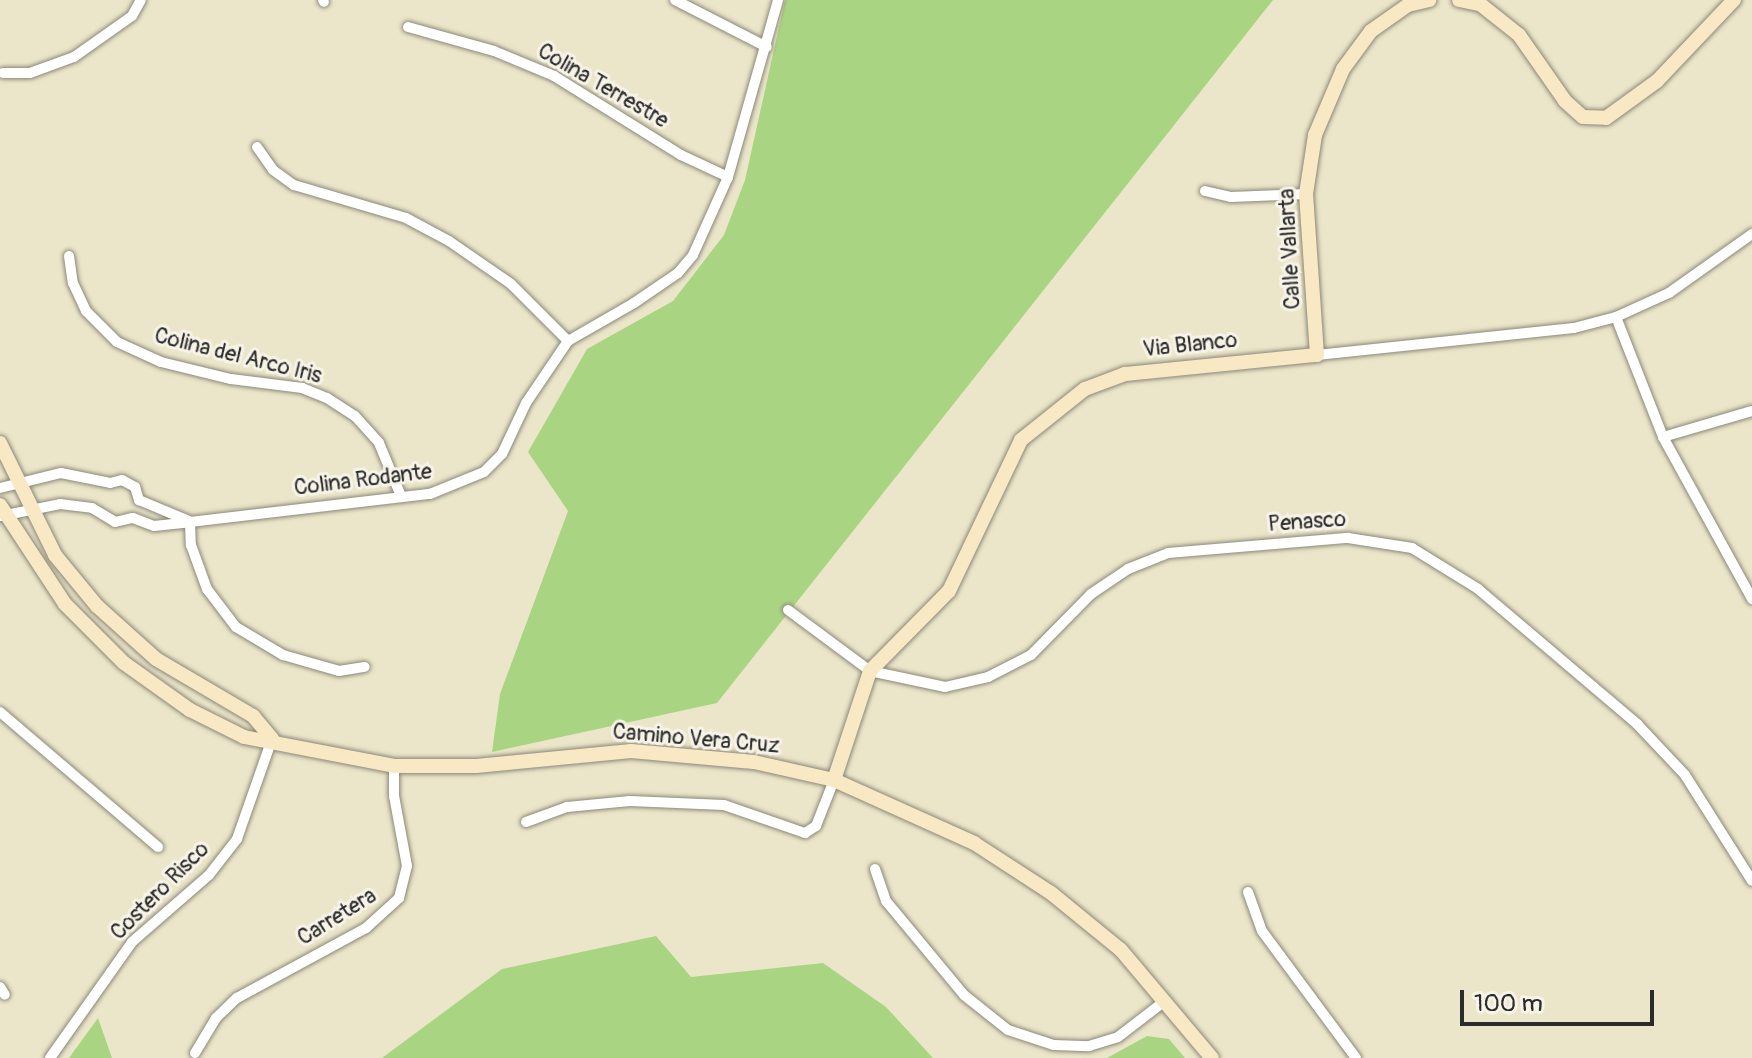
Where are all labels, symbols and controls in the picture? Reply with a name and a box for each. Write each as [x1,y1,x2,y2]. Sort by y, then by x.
street label: Colina Terrestre [533,38,673,134]
street label: Calle Vallarta [1274,188,1306,310]
street label: Colina del Arco Iris [152,322,324,390]
street label: Via Blanco [1141,327,1239,363]
street label: Colina Rodante [293,458,433,502]
street label: Penasco [1267,506,1347,538]
street label: Camino Vera Cruz [611,719,781,759]
street label: Costero Risco [105,836,215,946]
street label: Carretera [293,883,381,951]
scale bar [1464,974,1658,1024]
text: 100 m [1474,989,1543,1018]

